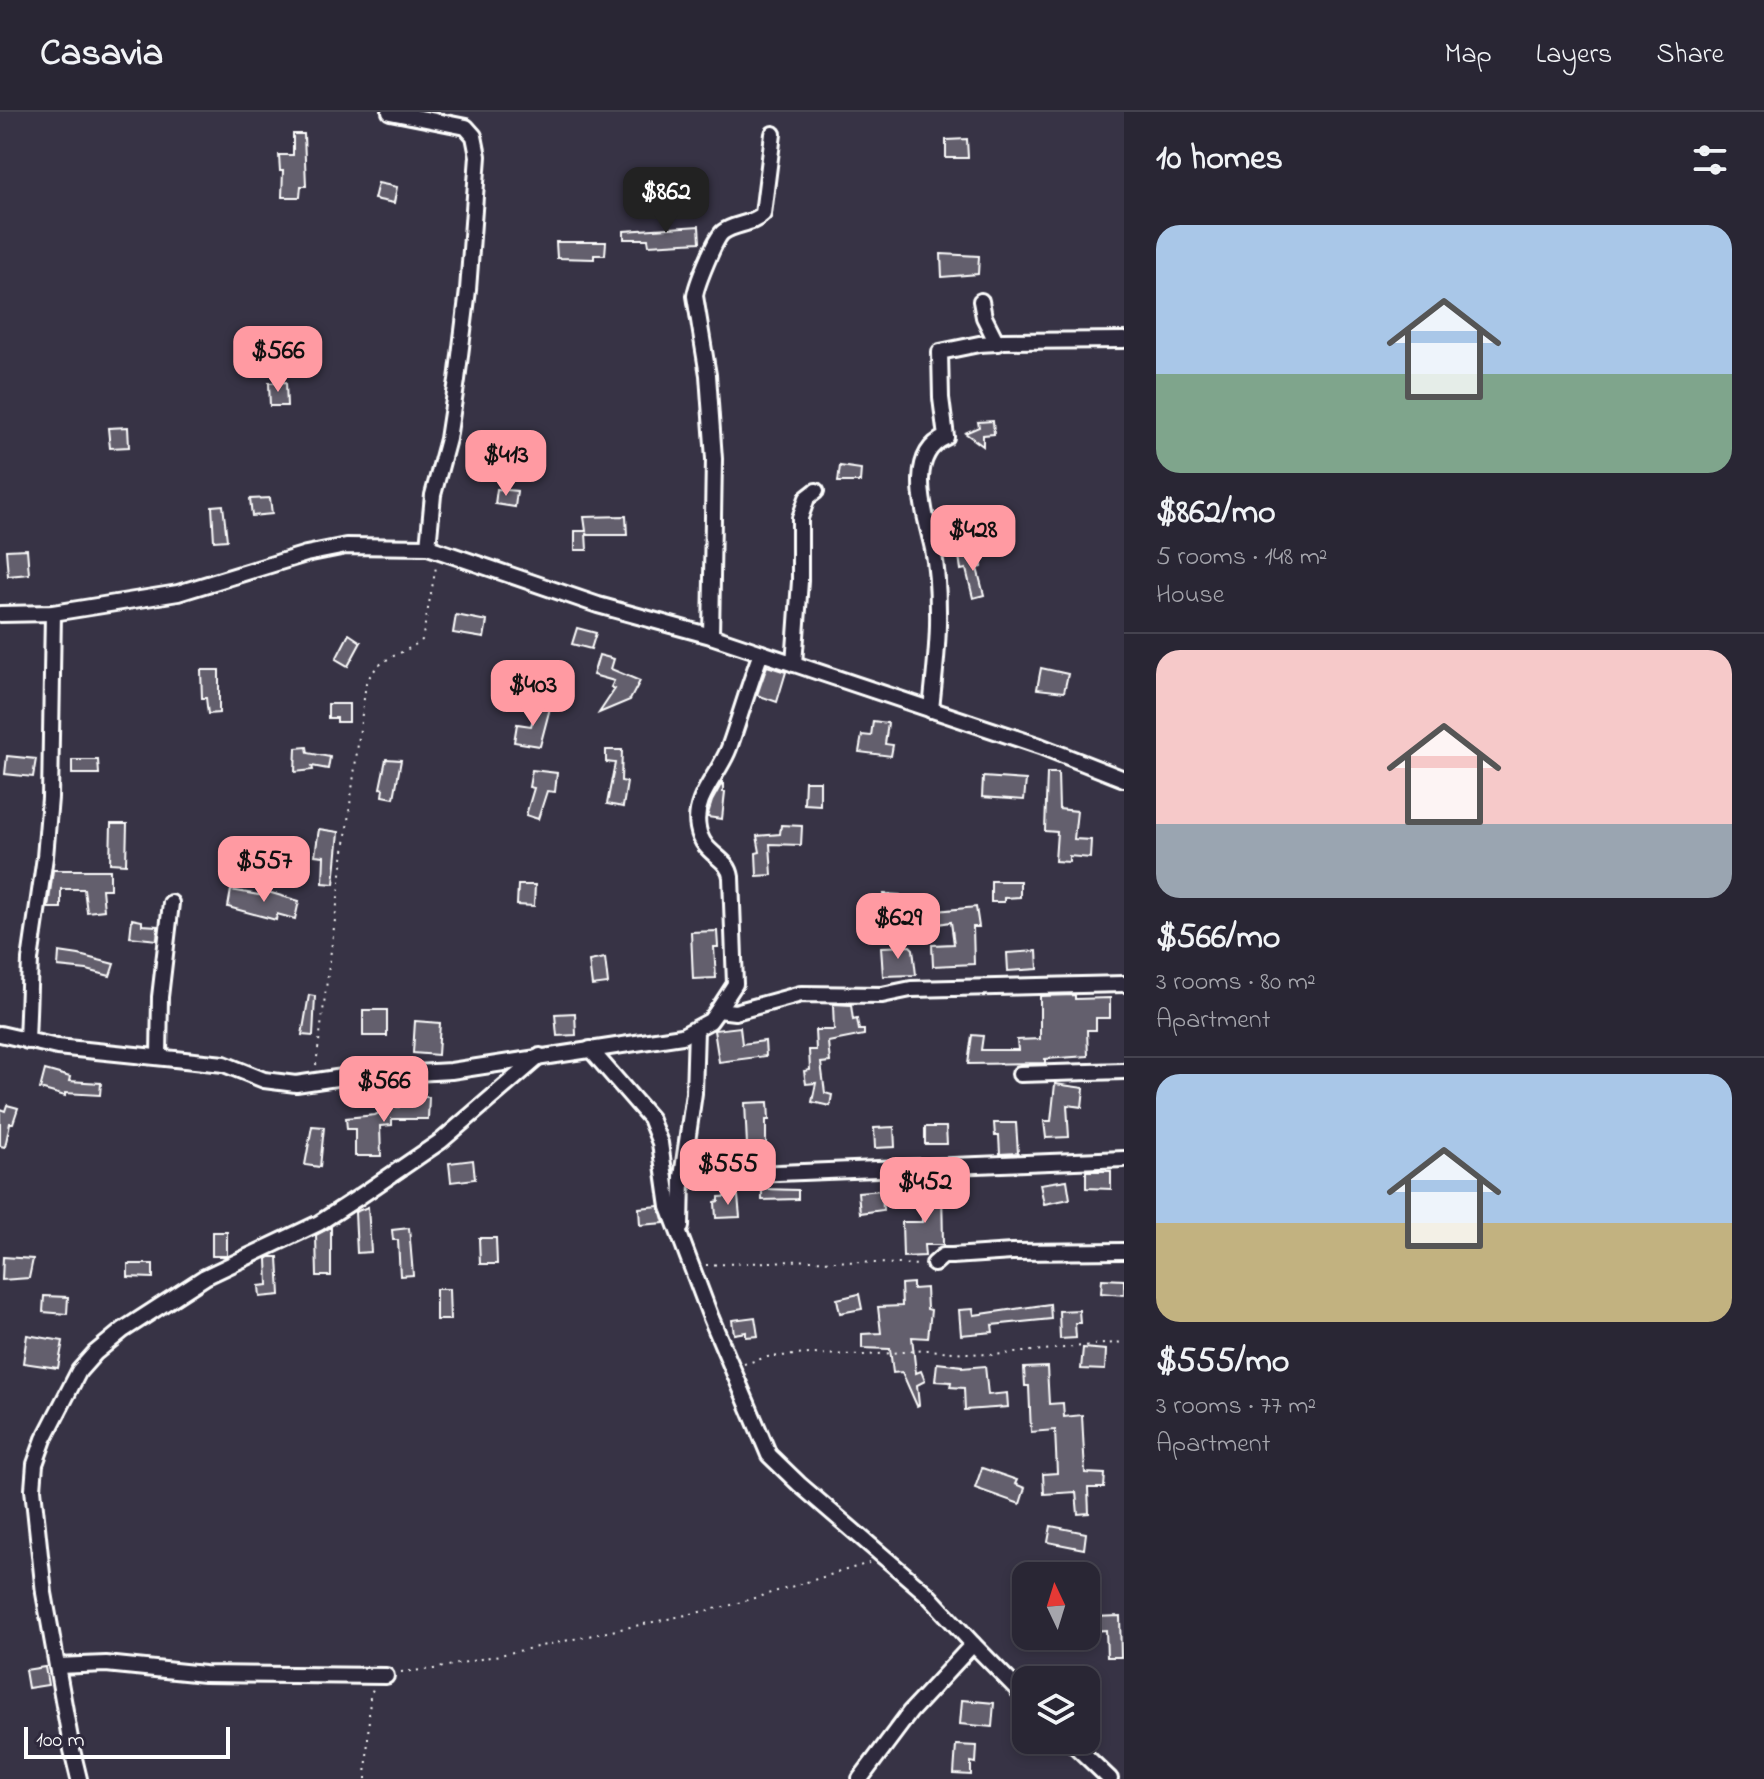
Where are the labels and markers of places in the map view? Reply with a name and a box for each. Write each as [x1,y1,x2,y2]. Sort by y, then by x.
pin: $862 [619,167,713,235]
pin: $566 [231,326,325,394]
pin: $413 [459,430,553,498]
pin: $428 [926,505,1020,573]
pin: $403 [486,660,580,728]
pin: $557 [217,836,311,904]
pin: $629 [851,893,945,961]
pin: $566 [337,1056,431,1124]
pin: $555 [681,1139,775,1207]
pin: $452 [878,1157,972,1225]

